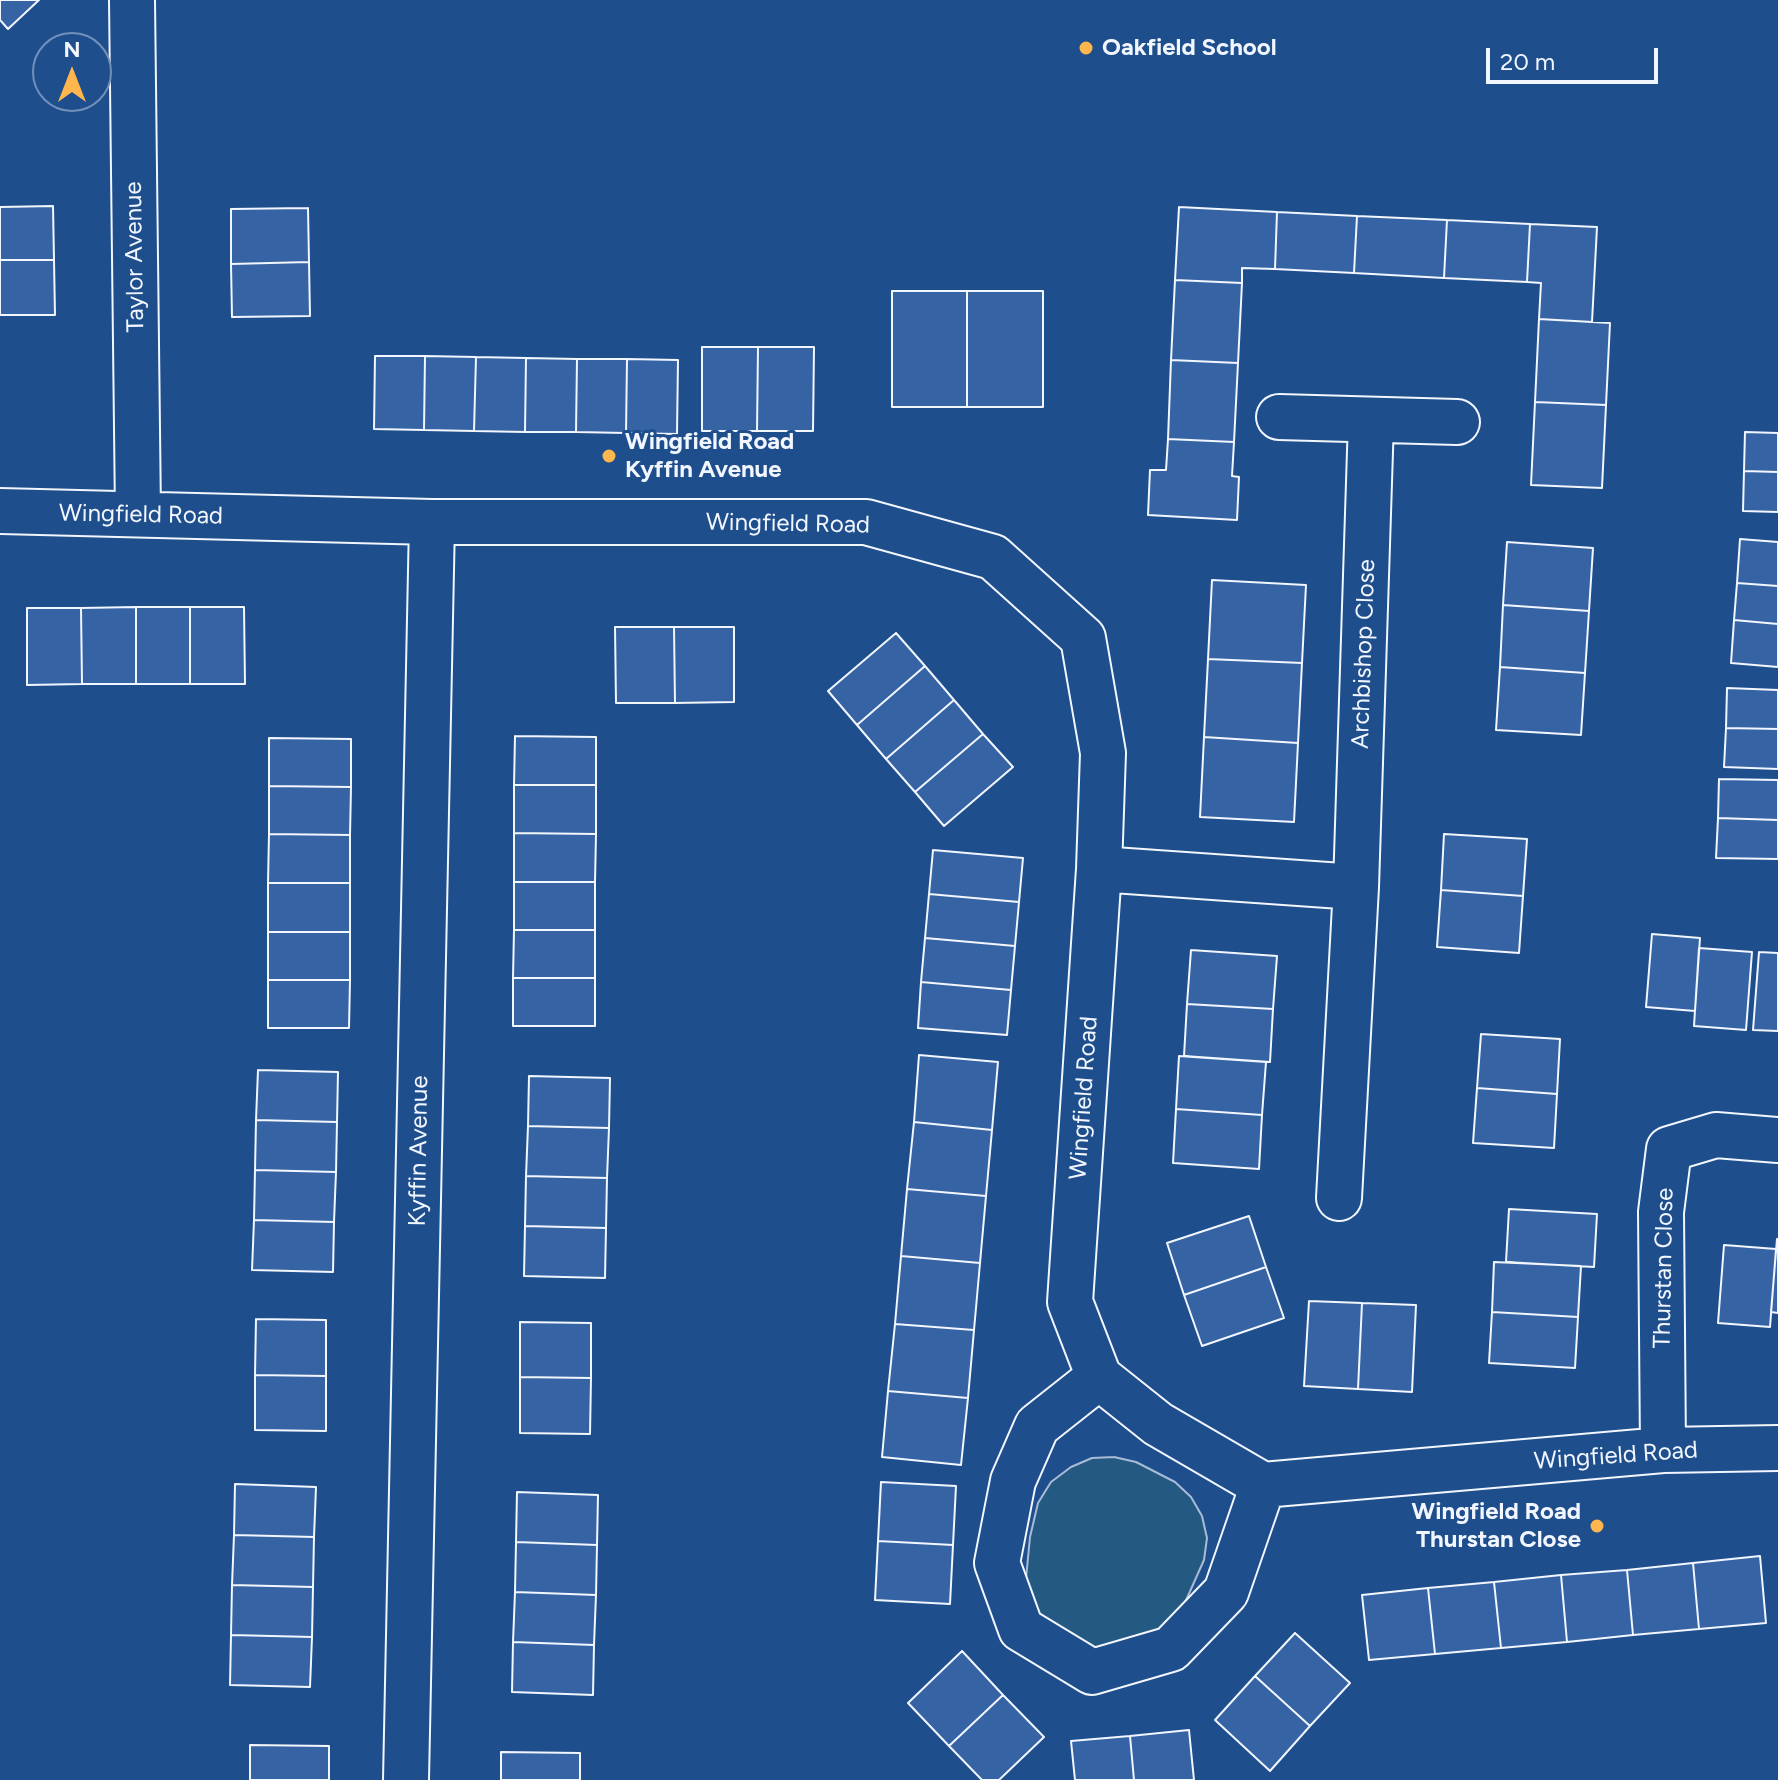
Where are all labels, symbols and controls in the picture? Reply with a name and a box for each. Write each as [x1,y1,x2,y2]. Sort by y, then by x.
north arrow [32,32,112,112]
scale bar [1490,32,1662,82]
place label: Oakfield School [1102,34,1277,62]
text: N [63,36,81,63]
marker: Oakfield School [1077,39,1095,57]
text: 20 m [1500,47,1555,76]
street label: Taylor Avenue [119,181,151,333]
place label: Wingfield Road Kyffin Avenue [625,428,794,484]
marker: Wingfield Road Kyffin Avenue [600,447,618,465]
street label: Wingfield Road [59,499,223,531]
street label: Wingfield Road [706,508,870,540]
street label: Archbishop Close [1346,559,1382,749]
street label: Wingfield Road [1064,1015,1104,1181]
street label: Kyffin Avenue [403,1075,435,1227]
street label: Thurstan Close [1648,1187,1680,1349]
street label: Wingfield Road [1533,1436,1699,1476]
place label: Wingfield Road Thurstan Close [1412,1498,1581,1554]
marker: Wingfield Road Thurstan Close [1588,1517,1606,1535]

